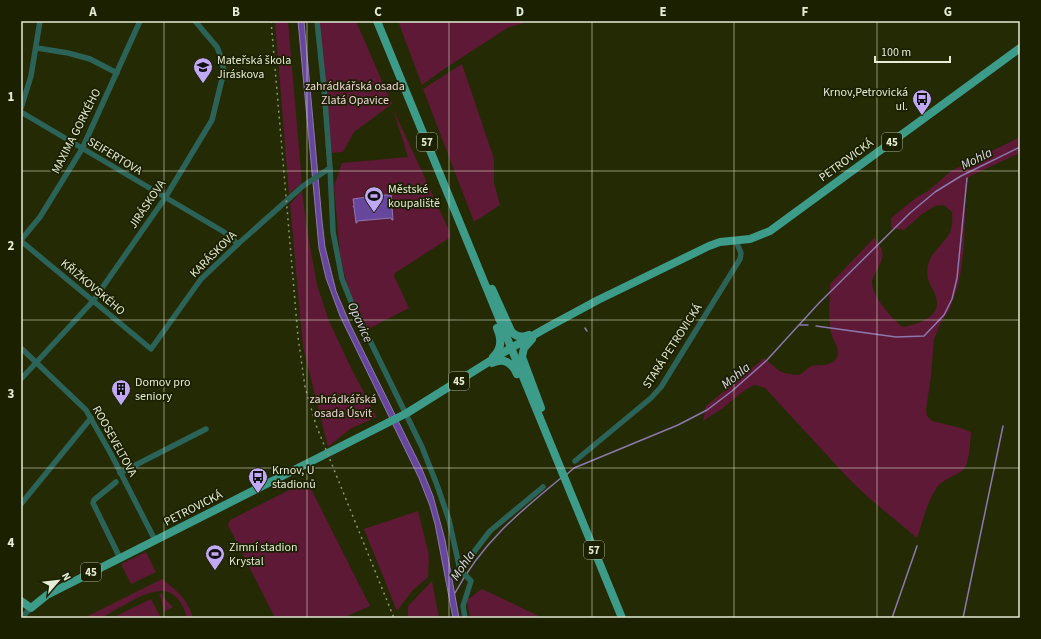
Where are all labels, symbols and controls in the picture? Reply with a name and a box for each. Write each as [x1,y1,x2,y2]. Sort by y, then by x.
text: A [88,3,97,21]
text: B [232,3,240,21]
text: C [374,3,382,21]
text: D [516,3,524,21]
text: E [659,3,667,21]
text: F [802,3,809,21]
text: G [944,3,952,21]
scale bar [875,38,950,64]
text: 100 m [881,44,911,61]
place label: Mateřská škola Jiráskova [217,52,291,83]
school or university icon: Mateřská škola Jiráskova [192,56,214,84]
park label: zahrádkářská osada Zlatá Opavice [305,78,405,109]
place label: Krnov,Petrovická ul. [823,84,908,115]
street label: MAXIMA GORKÉHO [48,86,105,177]
text: 1 [8,88,15,106]
bus stop icon: Krnov,Petrovická ul. [911,88,933,116]
street label: SEIFERTOVA [84,133,146,180]
road number: 57 [417,133,437,151]
road number: 45 [882,133,902,151]
street label: PETROVICKÁ [815,135,877,186]
water label: Mohla [958,144,995,174]
street label: JIRÁSKOVA [125,176,170,232]
place label: Městské koupaliště [388,181,440,212]
sports icon: Městské koupaliště [363,185,385,213]
street label: KARÁSKOVA [186,227,241,282]
text: 2 [8,237,15,255]
street label: KŘIŽKOVSKÉHO [57,255,129,319]
water label: Opavice [343,299,377,346]
street label: STARÁ PETROVICKÁ [639,300,707,392]
water label: Mohla [717,358,754,393]
road number: 45 [449,372,469,390]
place label: Domov pro seniory [135,374,191,405]
building icon: Domov pro seniory [110,378,132,406]
text: 3 [8,385,15,403]
park label: zahrádkářská osada Úsvit [310,391,376,422]
street label: ROOSEVELTOVA [88,403,141,480]
place label: Krnov, U stadionů [272,462,316,493]
bus stop icon: Krnov, U stadionů [247,466,269,494]
street label: PETROVICKÁ [161,486,226,530]
text: 4 [8,534,15,552]
place label: Zimní stadion Krystal [229,539,298,570]
road number: 57 [584,541,604,559]
sports icon: Zimní stadion Krystal [204,543,226,571]
water label: Mohla [446,547,479,584]
north arrow [38,561,78,601]
road number: 45 [81,563,101,581]
text: N [58,570,75,583]

